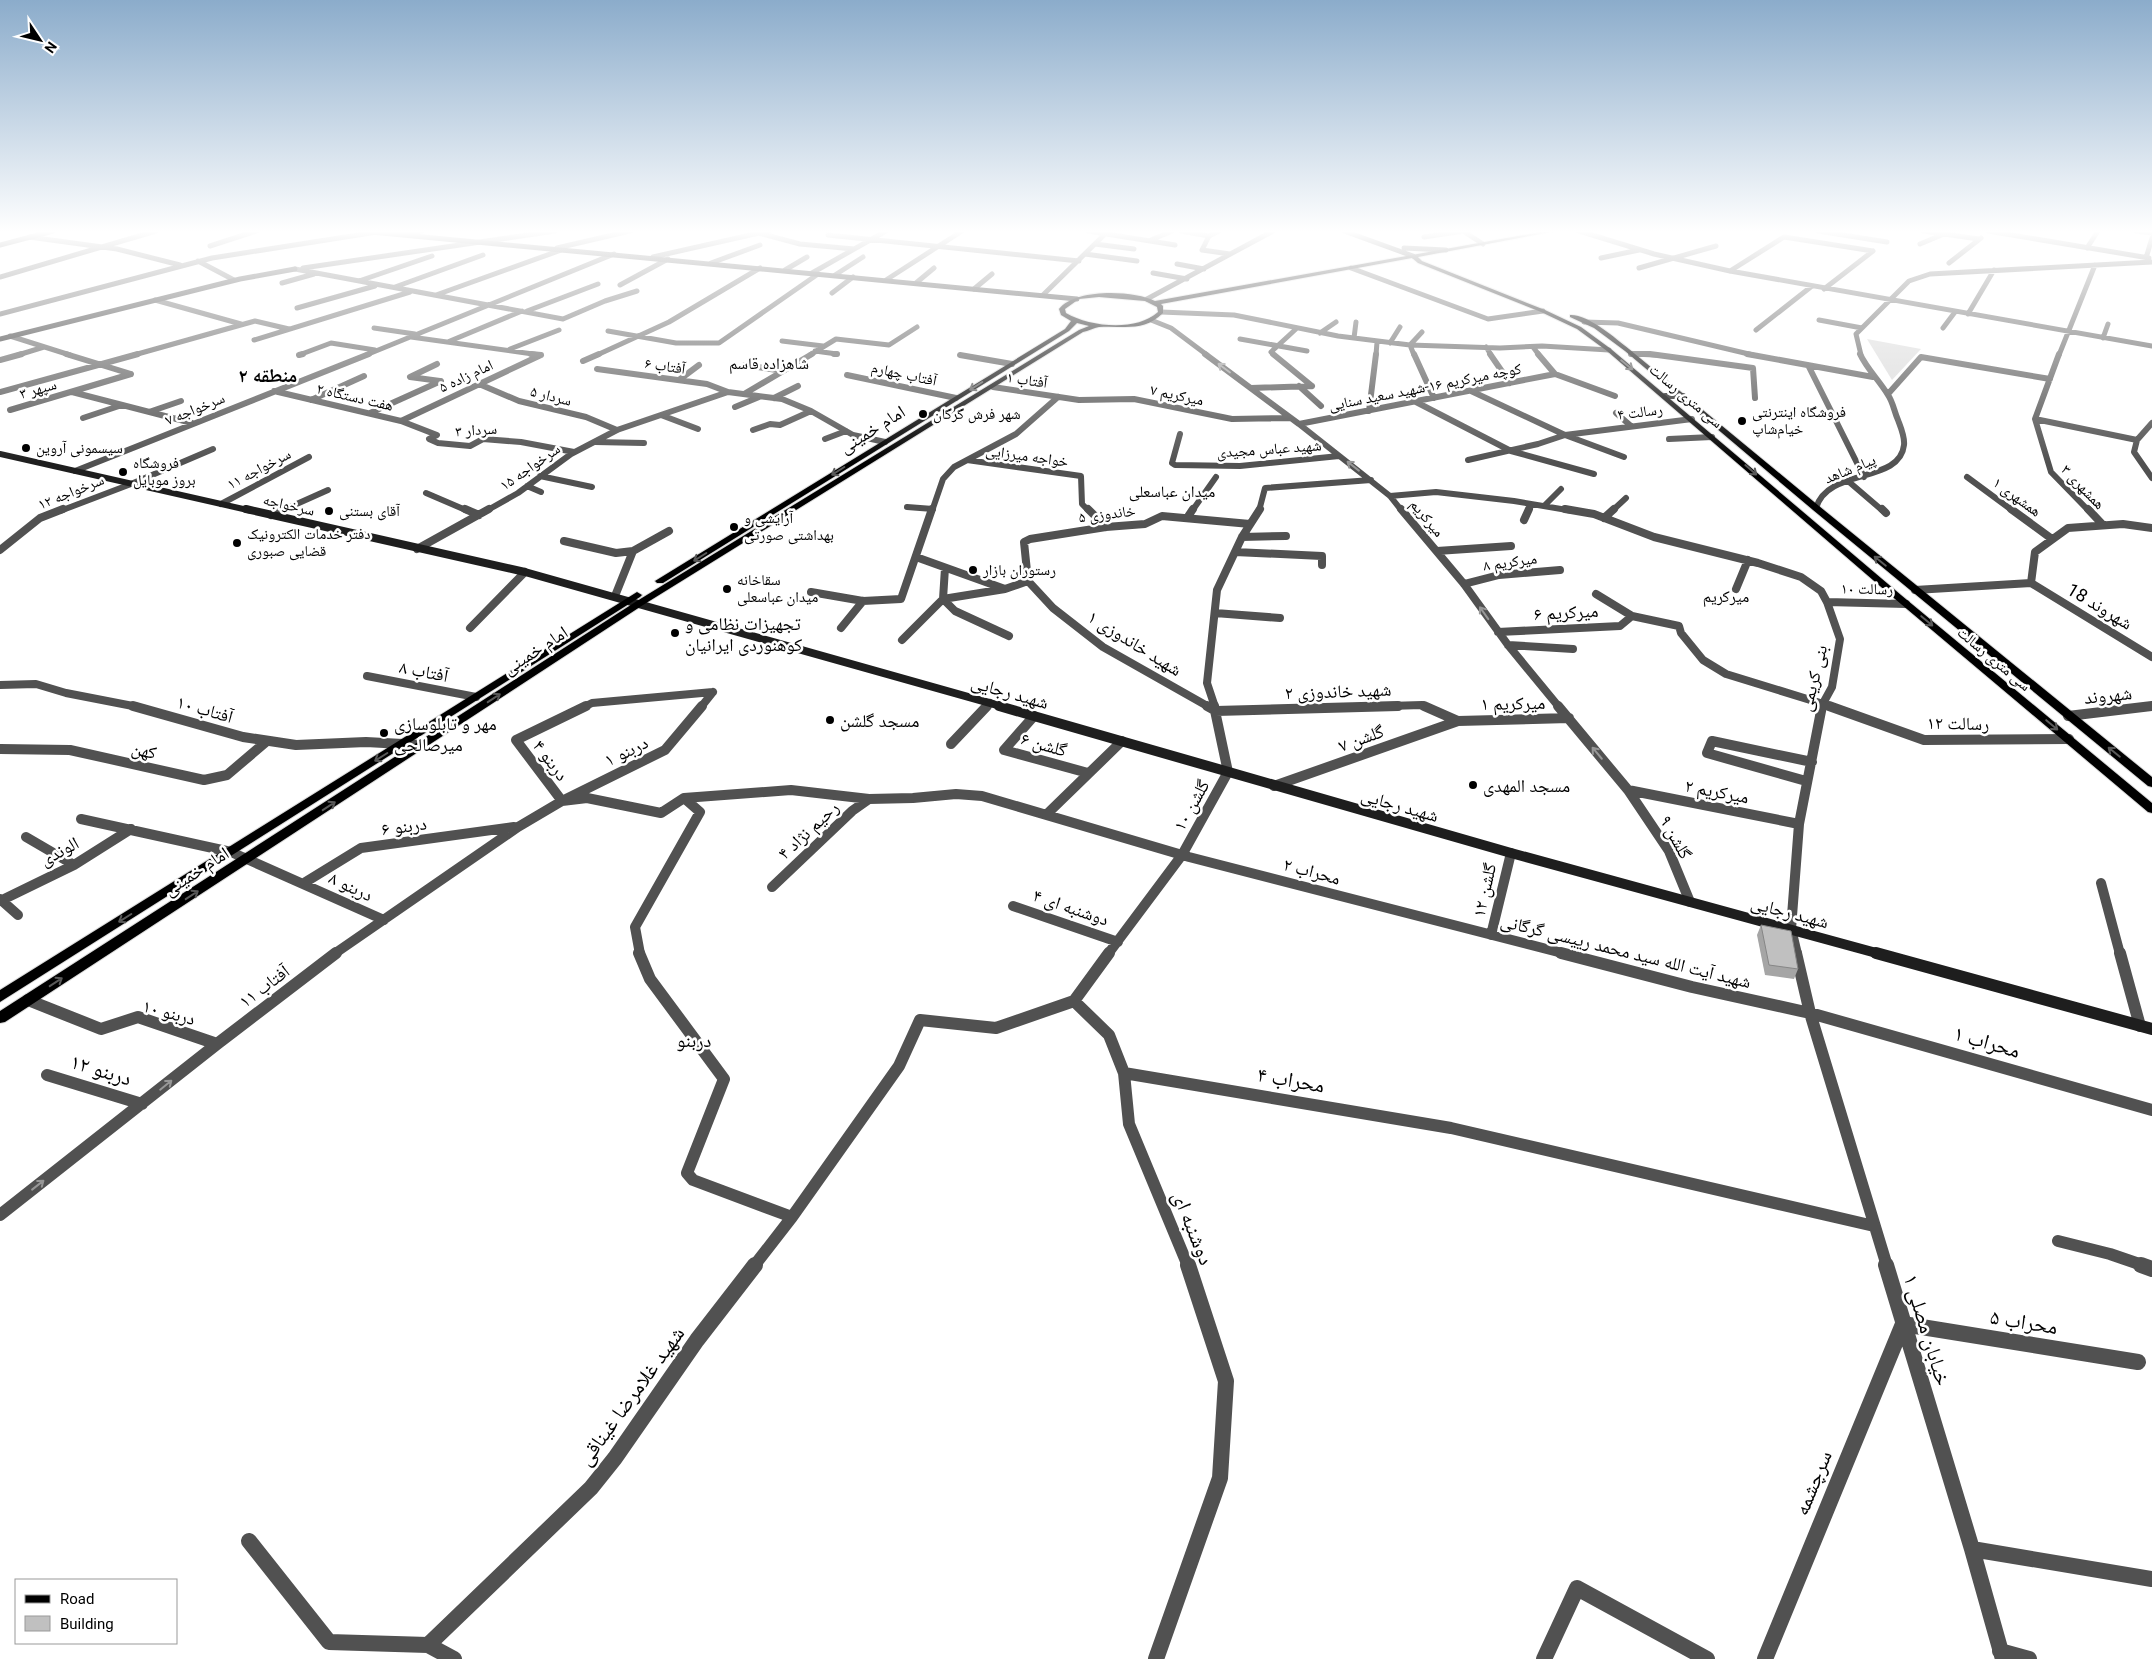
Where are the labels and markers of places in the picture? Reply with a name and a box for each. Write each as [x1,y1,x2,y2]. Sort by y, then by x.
place label: فروشگاه اینترنتی خیام‌شاپ [1752,403,1846,439]
place label: شهر فرش گرگان [933,405,1021,424]
marker: شهر فرش گرگان [917,408,929,420]
marker: فروشگاه اینترنتی خیام‌شاپ [1736,415,1748,427]
place label: سیسمونی آروین [36,439,123,458]
marker: سیسمونی آروین [20,442,32,454]
place label: فروشگاه بروز موبایل [133,454,196,490]
marker: فروشگاه بروز موبایل [117,466,129,478]
place label: آقای بستنی [339,502,401,521]
marker: آقای بستنی [323,505,335,517]
place label: آرایشی و بهداشتی صورتی [744,509,834,545]
marker: آرایشی و بهداشتی صورتی [728,521,740,533]
place label: دفتر خدمات الکترونیک قضایی صبوری [247,525,371,561]
marker: دفتر خدمات الکترونیک قضایی صبوری [231,537,243,549]
place label: رستوران بازار [982,561,1056,580]
marker: رستوران بازار [967,564,979,576]
place label: سقاخانه میدان عباسعلی [737,571,818,607]
marker: سقاخانه میدان عباسعلی [721,583,733,595]
place label: تجهیزات نظامی و کوهنوردی ایرانیان [685,613,803,656]
marker: تجهیزات نظامی و کوهنوردی ایرانیان [669,627,681,639]
place label: مسجد گلشن [840,710,919,732]
place label: مهر و تابلوسازی میرصالحی [394,713,497,756]
marker: مسجد گلشن [824,714,836,726]
marker: مهر و تابلوسازی میرصالحی [378,727,390,739]
place label: مسجد المهدی [1483,775,1570,797]
marker: مسجد المهدی [1467,779,1479,791]

